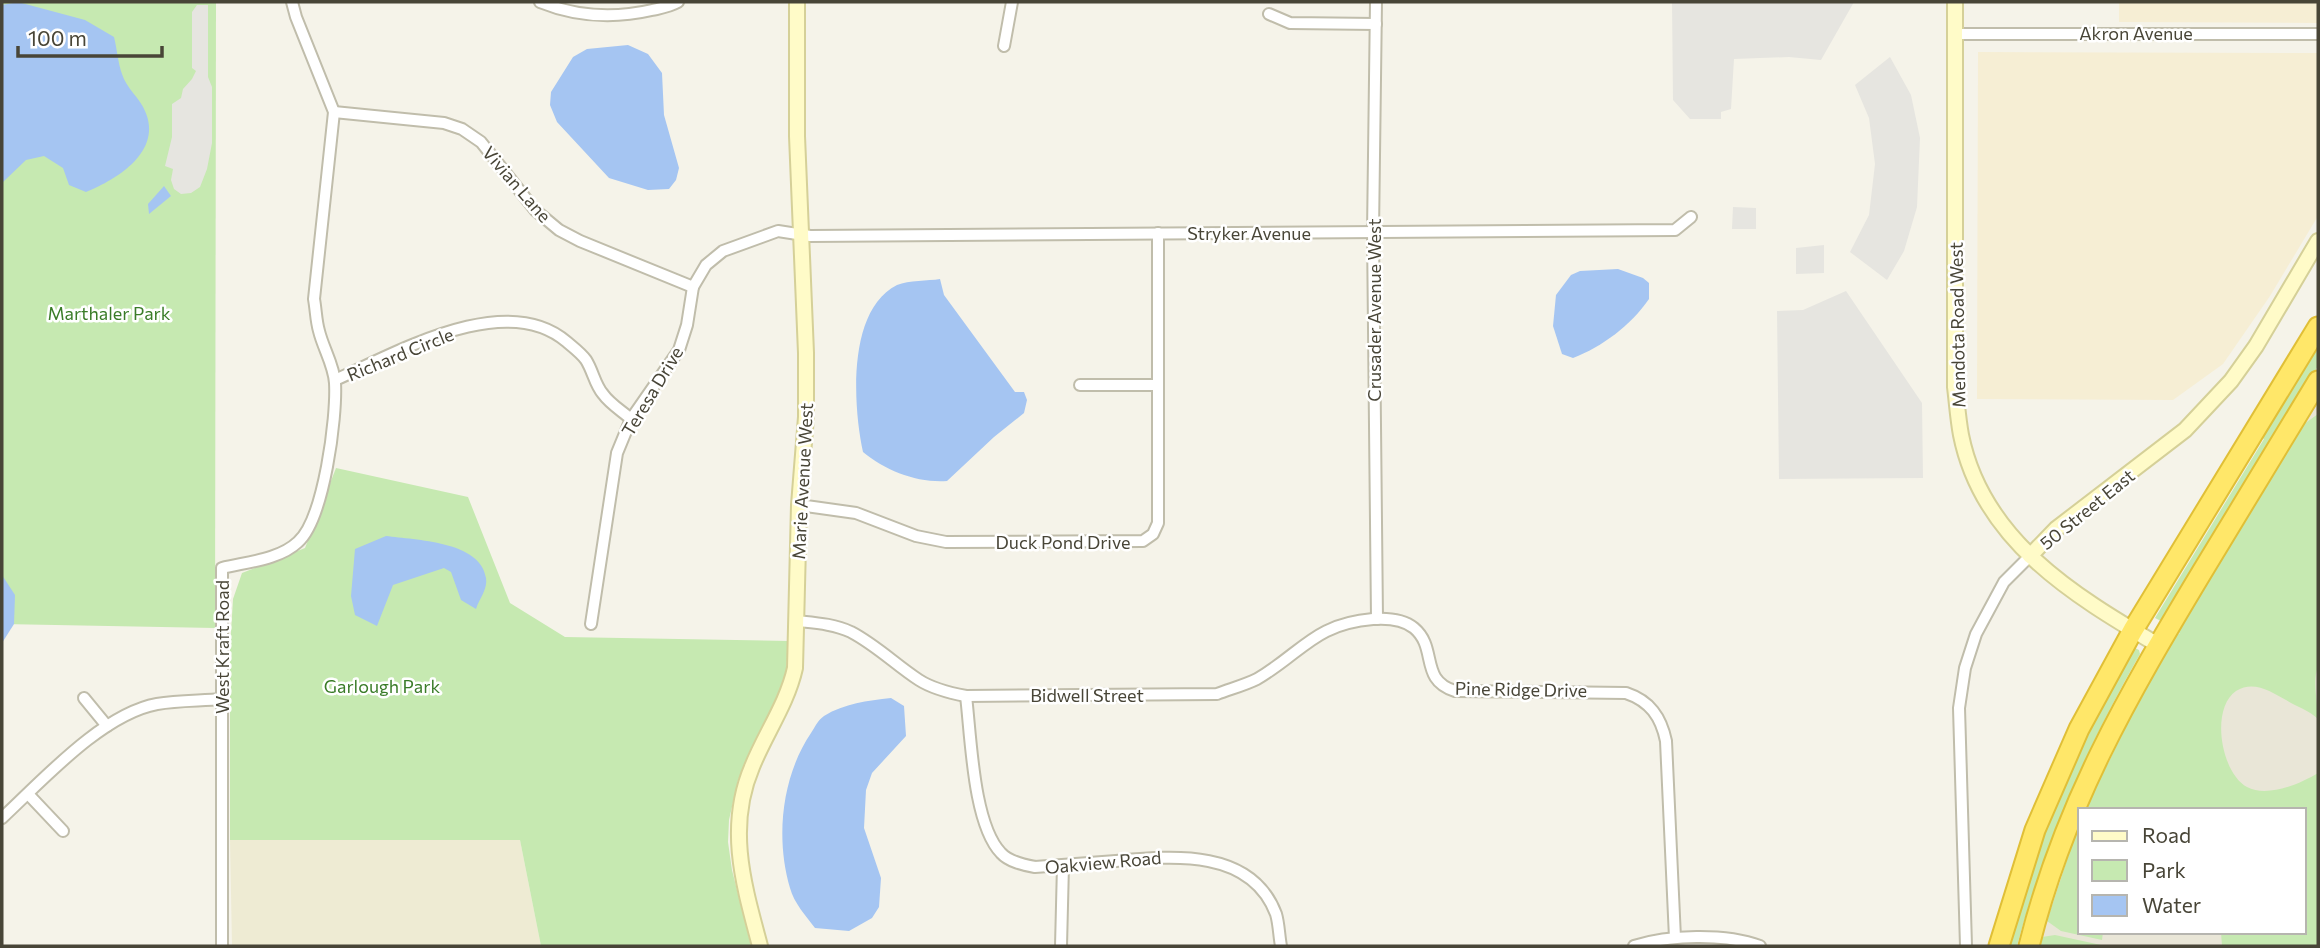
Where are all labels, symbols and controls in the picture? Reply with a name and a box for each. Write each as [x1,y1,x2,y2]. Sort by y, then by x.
scale bar [18,14,161,58]
street label: Akron Avenue [2079,22,2193,44]
text: 100 m [28,25,87,50]
street label: Vivian Lane [478,141,556,227]
street label: Crusader Avenue West [1363,218,1385,402]
street label: Stryker Avenue [1187,222,1311,244]
street label: Mendota Road West [1945,242,1969,408]
park label: Marthaler Park [47,302,171,324]
street label: Richard Circle [344,323,456,385]
street label: Teresa Drive [617,342,687,440]
street label: Marie Avenue West [787,402,817,560]
street label: 50 Street East [2035,464,2139,554]
street label: Duck Pond Drive [996,531,1130,553]
street label: West Kraft Road [211,580,233,714]
park label: Garlough Park [324,675,440,697]
street label: Pine Ridge Drive [1455,677,1587,701]
street label: Bidwell Street [1030,684,1144,706]
legend [2078,808,2306,934]
text: Road [2142,822,2191,847]
street label: Oakview Road [1044,846,1162,878]
text: Park [2142,857,2186,882]
text: Water [2142,892,2201,917]

